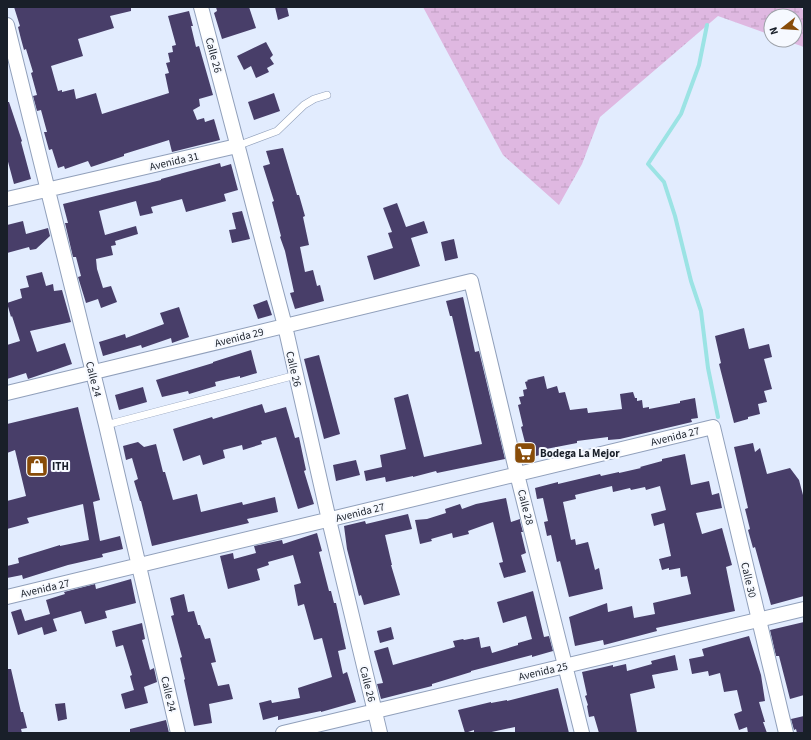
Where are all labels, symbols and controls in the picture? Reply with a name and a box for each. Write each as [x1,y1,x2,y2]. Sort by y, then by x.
north arrow [763,8,803,48]
text: N [766,25,782,36]
street label: Calle 26 [202,36,226,75]
street label: Avenida 31 [148,149,200,174]
street label: Avenida 29 [213,324,265,351]
street label: Calle 26 [282,350,305,389]
street label: Calle 24 [82,360,105,399]
street label: Avenida 27 [649,423,701,450]
supermarket icon: Bodega La Mejor [512,440,538,466]
place label: Bodega La Mejor [540,446,620,461]
shop icon: ITH [24,453,50,479]
place label: ITH [52,459,69,474]
street label: Calle 28 [514,488,537,527]
street label: Avenida 27 [334,499,386,526]
street label: Calle 30 [737,561,760,599]
street label: Avenida 27 [19,576,71,601]
street label: Avenida 25 [517,659,569,684]
street label: Calle 26 [356,665,379,704]
street label: Calle 24 [157,675,180,714]

